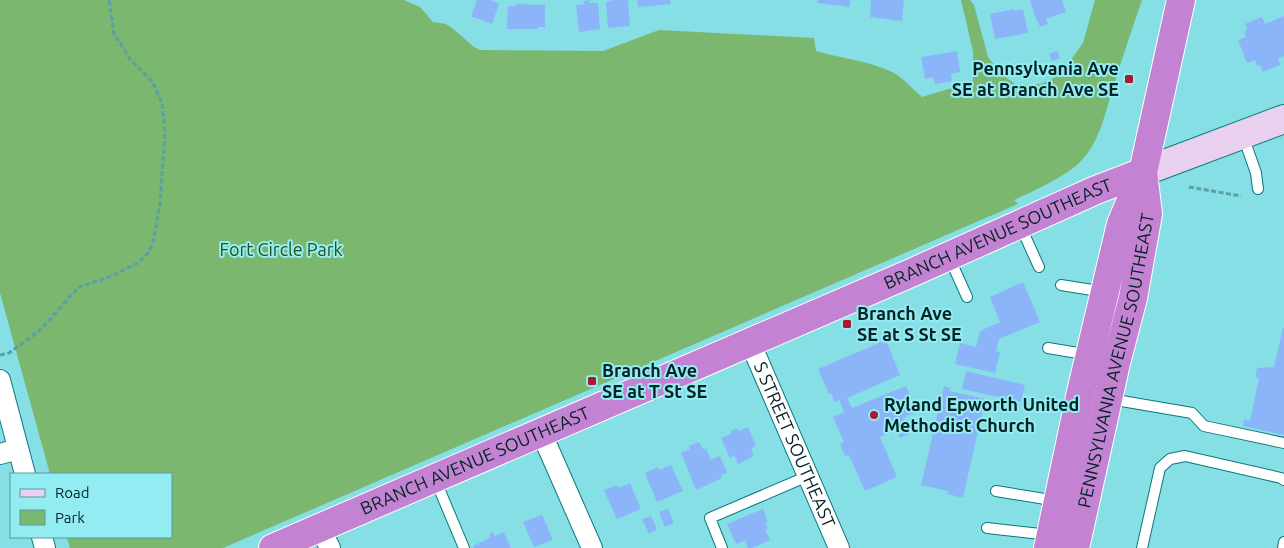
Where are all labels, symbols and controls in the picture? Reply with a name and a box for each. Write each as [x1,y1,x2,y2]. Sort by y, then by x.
place label: Pennsylvania Ave SE at Branch Ave SE [952,58,1119,99]
marker: Pennsylvania Ave SE at Branch Ave SE [1123,73,1135,85]
street label: BRANCH AVENUE SOUTHEAST [881,174,1114,292]
street label: PENNSYLVANIA AVENUE SOUTHEAST [1073,211,1157,510]
park label: Fort Circle Park [219,239,343,259]
place label: Branch Ave SE at S St SE [857,303,962,344]
marker: Branch Ave SE at S St SE [841,318,853,330]
street label: S STREET SOUTHEAST [751,358,840,530]
place label: Branch Ave SE at T St SE [602,360,708,401]
marker: Branch Ave SE at T St SE [586,375,598,387]
place label: Ryland Epworth United Methodist Church [884,394,1079,435]
street label: BRANCH AVENUE SOUTHEAST [357,402,592,518]
marker: Ryland Epworth United Methodist Church [868,409,880,421]
legend [10,473,172,538]
text: Road [55,484,90,501]
text: Park [55,509,85,526]

